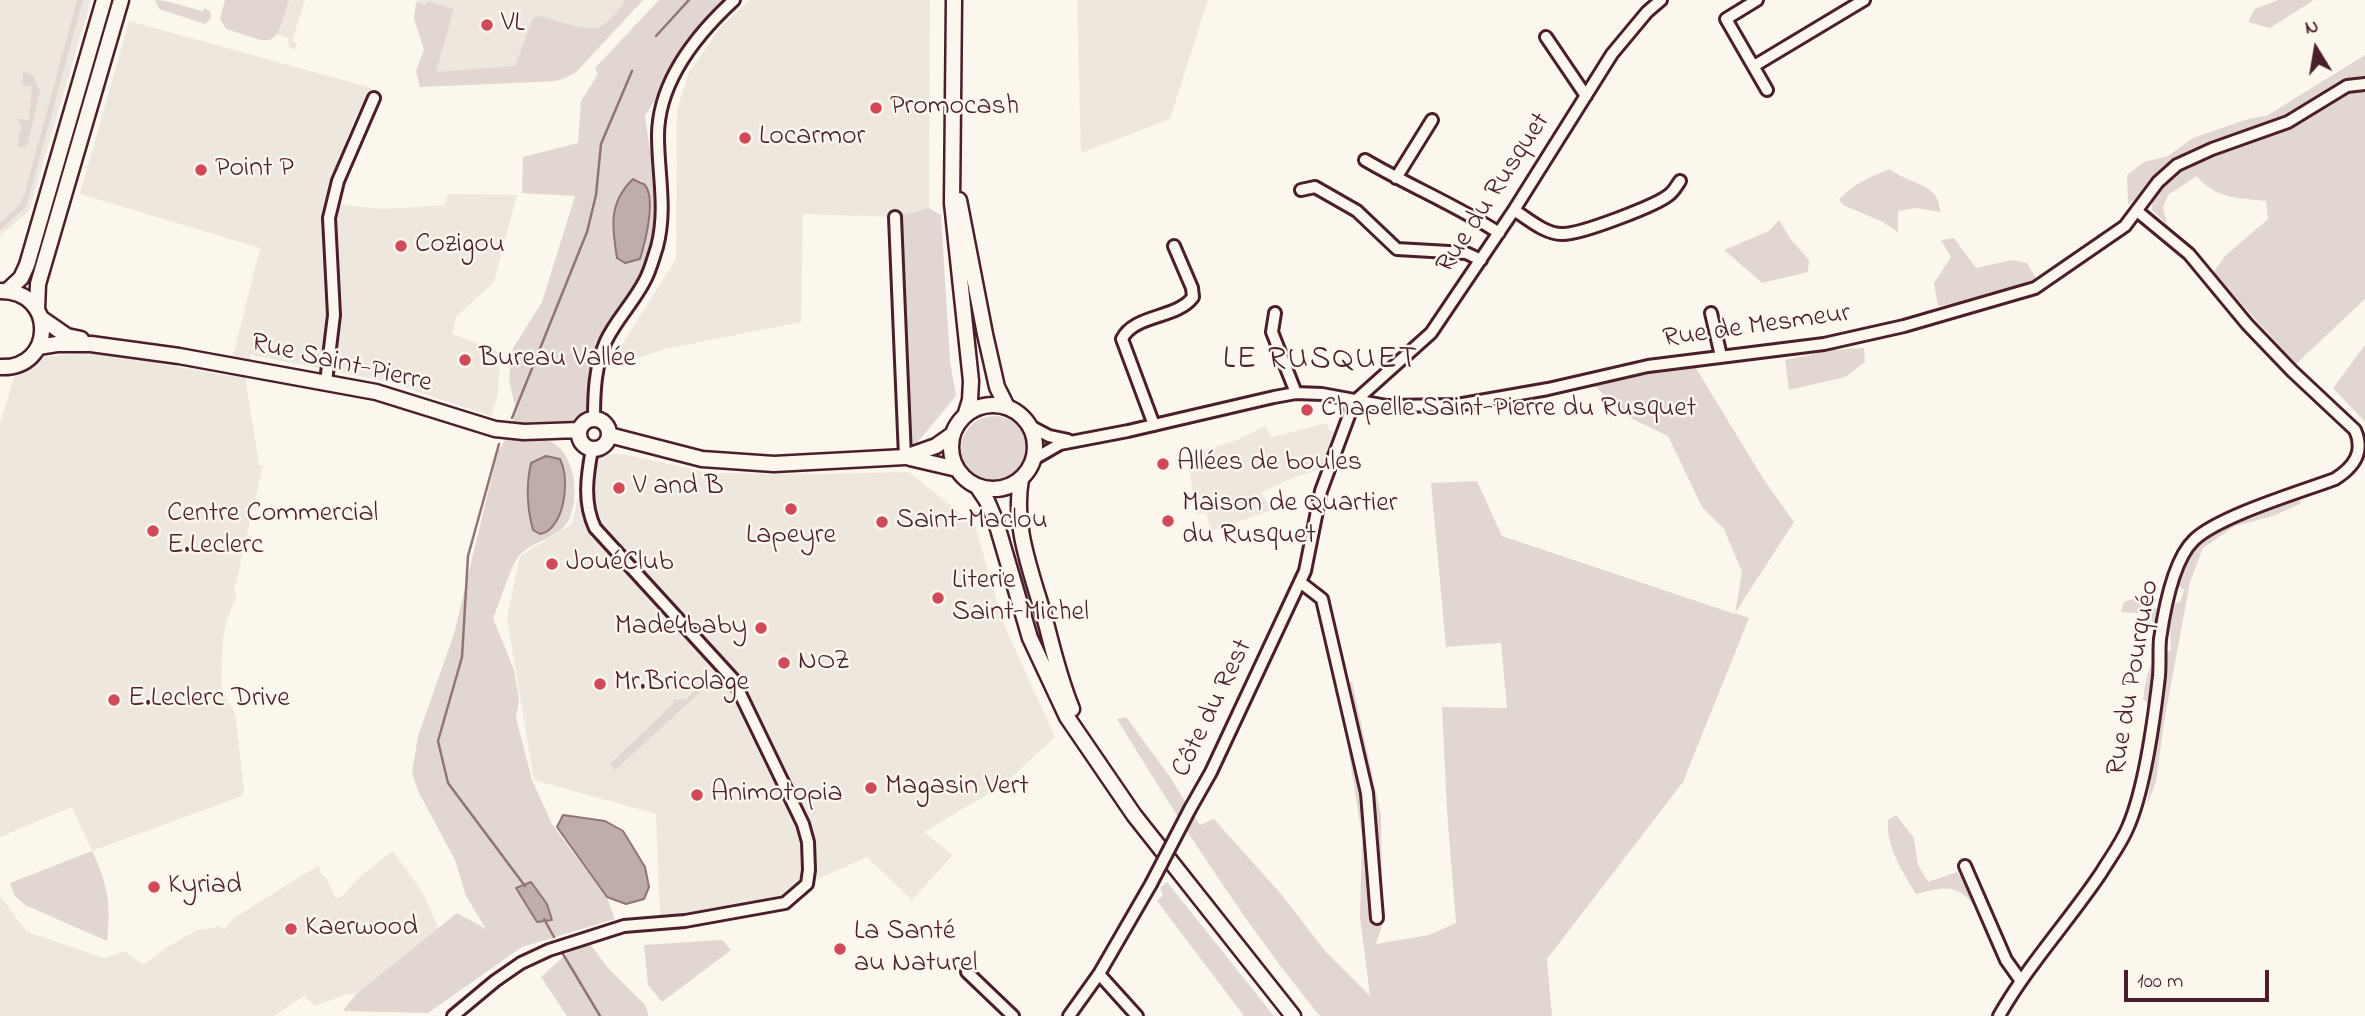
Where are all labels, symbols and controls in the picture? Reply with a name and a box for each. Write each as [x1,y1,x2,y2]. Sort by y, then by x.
place label: VL [501,8,525,42]
text: N [2303,13,2321,42]
north arrow [2281,14,2351,84]
marker: VL [479,17,495,33]
place label: Promocash [890,91,1019,125]
marker: Promocash [868,100,884,116]
street label: Rue du Rusquet [1431,107,1559,281]
place label: Locarmor [759,121,865,155]
marker: Locarmor [737,130,753,146]
place label: Point P [215,153,294,187]
marker: Point P [193,162,209,178]
place label: Cozigou [415,229,505,263]
marker: Cozigou [393,238,409,254]
street label: Rue de Mesmeur [1661,298,1853,358]
street label: Rue Saint-Pierre [247,328,435,402]
place label: Bureau Vallée [479,343,636,377]
district label: LE RUSQUET [1224,343,1418,381]
marker: Bureau Vallée [457,352,473,368]
place label: Chapelle Saint-Pierre du Rusquet [1321,393,1696,427]
marker: Chapelle Saint-Pierre du Rusquet [1299,402,1315,418]
place label: Allées de boules [1177,447,1362,481]
marker: Allées de boules [1155,456,1171,472]
place label: V and B [633,471,724,505]
marker: V and B [611,480,627,496]
place label: Maison de Quartier du Rusquet [1182,488,1397,554]
place label: Centre Commercial E.Leclerc [167,498,378,564]
marker: Lapeyre [783,501,799,517]
place label: Saint-Maclou [896,505,1048,539]
marker: Maison de Quartier du Rusquet [1160,513,1176,529]
marker: Saint-Maclou [874,514,890,530]
place label: Lapeyre [746,520,836,554]
marker: Centre Commercial E.Leclerc [145,523,161,539]
place label: JouéClub [566,547,673,581]
marker: JouéClub [544,556,560,572]
place label: Literie Saint-Michel [952,565,1089,631]
street label: Rue du Pourquéo [2101,578,2169,778]
marker: Literie Saint-Michel [930,590,946,606]
place label: Made4baby [615,611,747,645]
marker: Made4baby [753,620,769,636]
street label: Côte du Rest [1166,635,1262,783]
place label: NOZ [798,646,850,680]
marker: NOZ [776,655,792,671]
place label: Mr.Bricolage [614,667,749,701]
marker: Mr.Bricolage [592,676,608,692]
place label: E.Leclerc Drive [128,683,290,717]
marker: E.Leclerc Drive [106,692,122,708]
place label: Magasin Vert [885,771,1029,805]
place label: Animotopia [711,778,843,812]
marker: Magasin Vert [863,780,879,796]
marker: Animotopia [689,787,705,803]
place label: Kyriad [168,870,242,904]
marker: Kyriad [146,879,162,895]
place label: Kaerwood [305,912,418,946]
place label: La Santé au Naturel [854,916,977,982]
marker: Kaerwood [283,921,299,937]
marker: La Santé au Naturel [832,941,848,957]
scale bar [2127,956,2272,1000]
text: 100 m [2137,967,2183,997]

